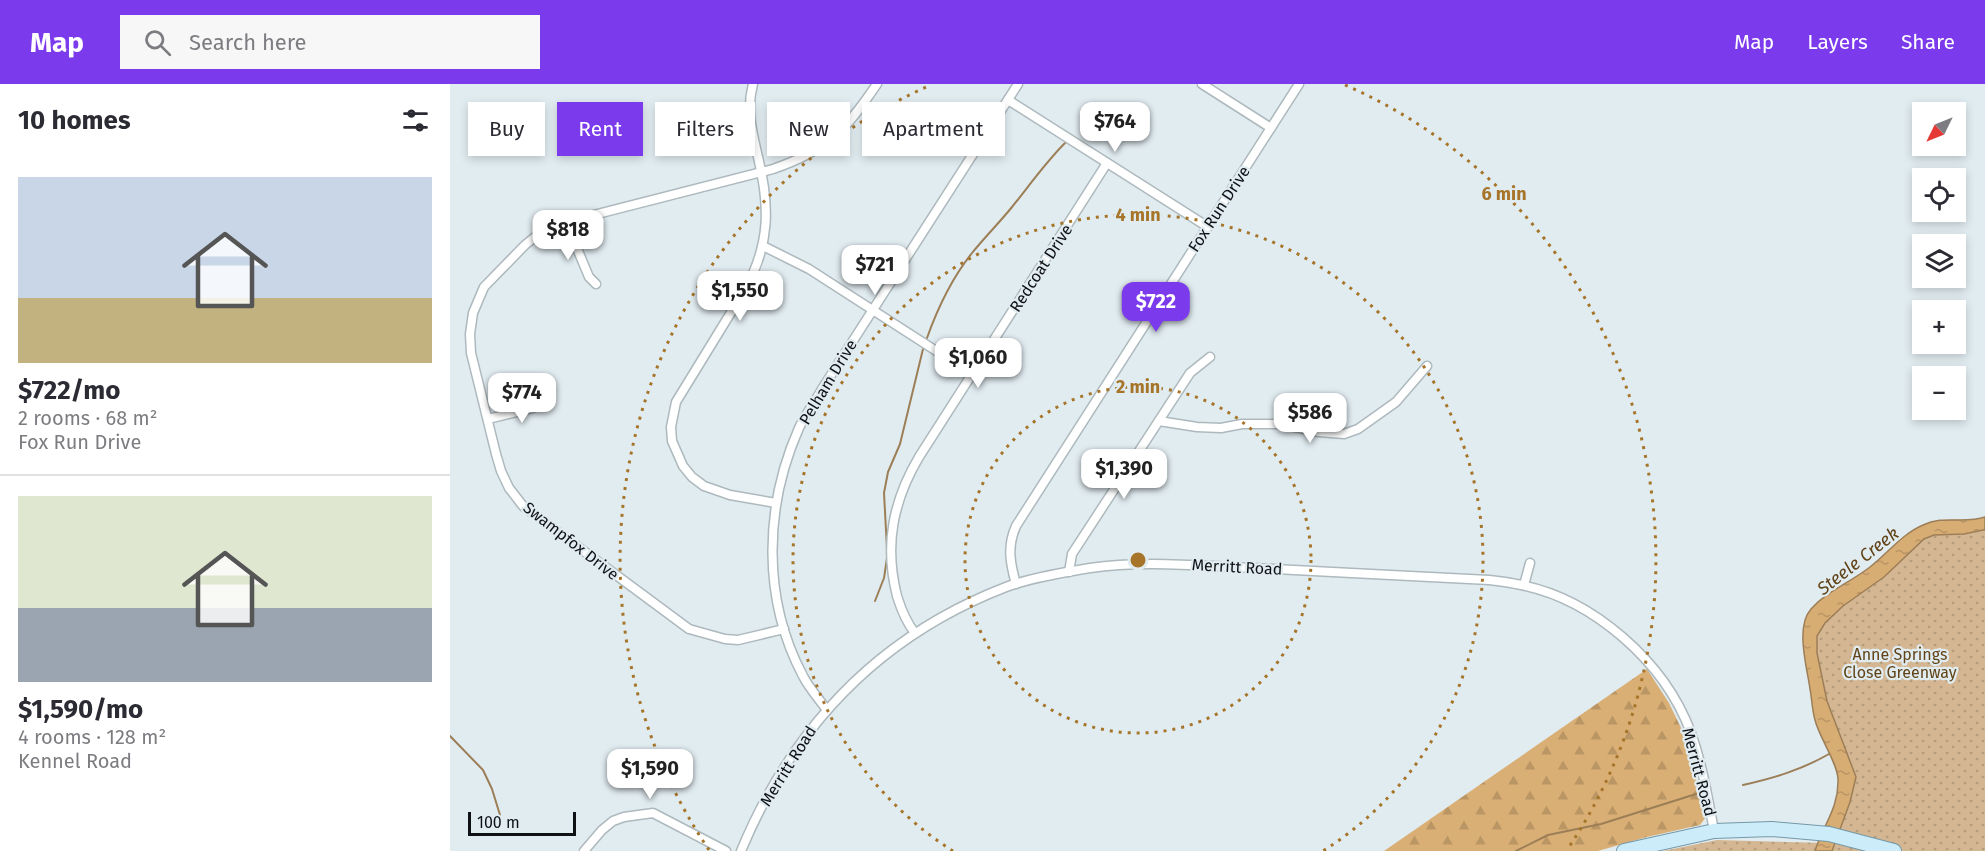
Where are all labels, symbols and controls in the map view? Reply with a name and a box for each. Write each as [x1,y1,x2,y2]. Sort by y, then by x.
search box [120,15,540,69]
text: Map [30,26,84,59]
icon: search [141,26,174,59]
text: Search here [189,29,307,56]
text: Map [1734,29,1774,55]
text: Layers [1807,29,1868,55]
text: Share [1901,29,1955,55]
chip: Buy [468,102,545,156]
chip: Rent [557,102,643,156]
chip: Filters [655,102,755,156]
chip: New [767,102,850,156]
chip: Apartment [862,102,1005,156]
pin: $764 [1079,102,1151,153]
north arrow [1912,102,1966,156]
map controls [1912,102,1966,420]
icon: filters [399,104,432,137]
text: 10 homes [18,105,131,136]
text: $764 [1094,109,1136,133]
street label: Fox Run Drive [1184,162,1254,256]
button: locate [1912,168,1966,222]
text: 6 min [1481,183,1527,205]
text: 4 min [1115,204,1161,226]
pin: $818 [532,210,604,261]
icon: home [171,216,279,324]
text: $818 [547,217,589,241]
street label: Redcoat Drive [1006,221,1076,315]
button: layers [1912,234,1966,288]
pin: $721 [839,245,911,296]
text: $721 [856,252,894,276]
pin: $1,550 [691,271,789,322]
text: $1,550 [711,278,769,302]
pin: $722 [1120,282,1192,333]
text: $722 [1136,289,1176,313]
button: + [1912,300,1966,354]
street label: Pelham Drive [795,336,861,428]
pin: $1,060 [929,338,1027,389]
text: $1,060 [949,345,1007,369]
button: − [1912,366,1966,420]
pin: $774 [486,373,558,424]
text: $722/mo [18,375,120,406]
text: 2 min [1116,376,1160,398]
text: $774 [502,380,542,404]
pin: $586 [1274,393,1346,444]
text: $586 [1288,400,1332,424]
text: 2 rooms · 68 m² [18,406,158,430]
text: Fox Run Drive [18,430,141,454]
pin: $1,390 [1075,449,1173,500]
text: $1,390 [1095,456,1153,480]
street label: Swampfox Drive [520,498,622,584]
water label: Steele Creek [1812,522,1903,600]
icon: home [171,535,279,643]
centre of rings [1128,550,1148,570]
street label: Merritt Road [1191,555,1283,579]
park label: Anne Springs Close Greenway [1843,645,1957,682]
text: $1,590/mo [18,694,143,725]
street label: Merritt Road [756,722,820,810]
text: 4 rooms · 128 m² [18,725,166,749]
street label: Merritt Road [1678,726,1720,818]
text: Kennel Road [18,749,132,773]
pin: $1,590 [601,749,699,800]
text: $1,590 [621,756,679,780]
scale bar [468,809,576,836]
text: 100 m [477,813,520,832]

